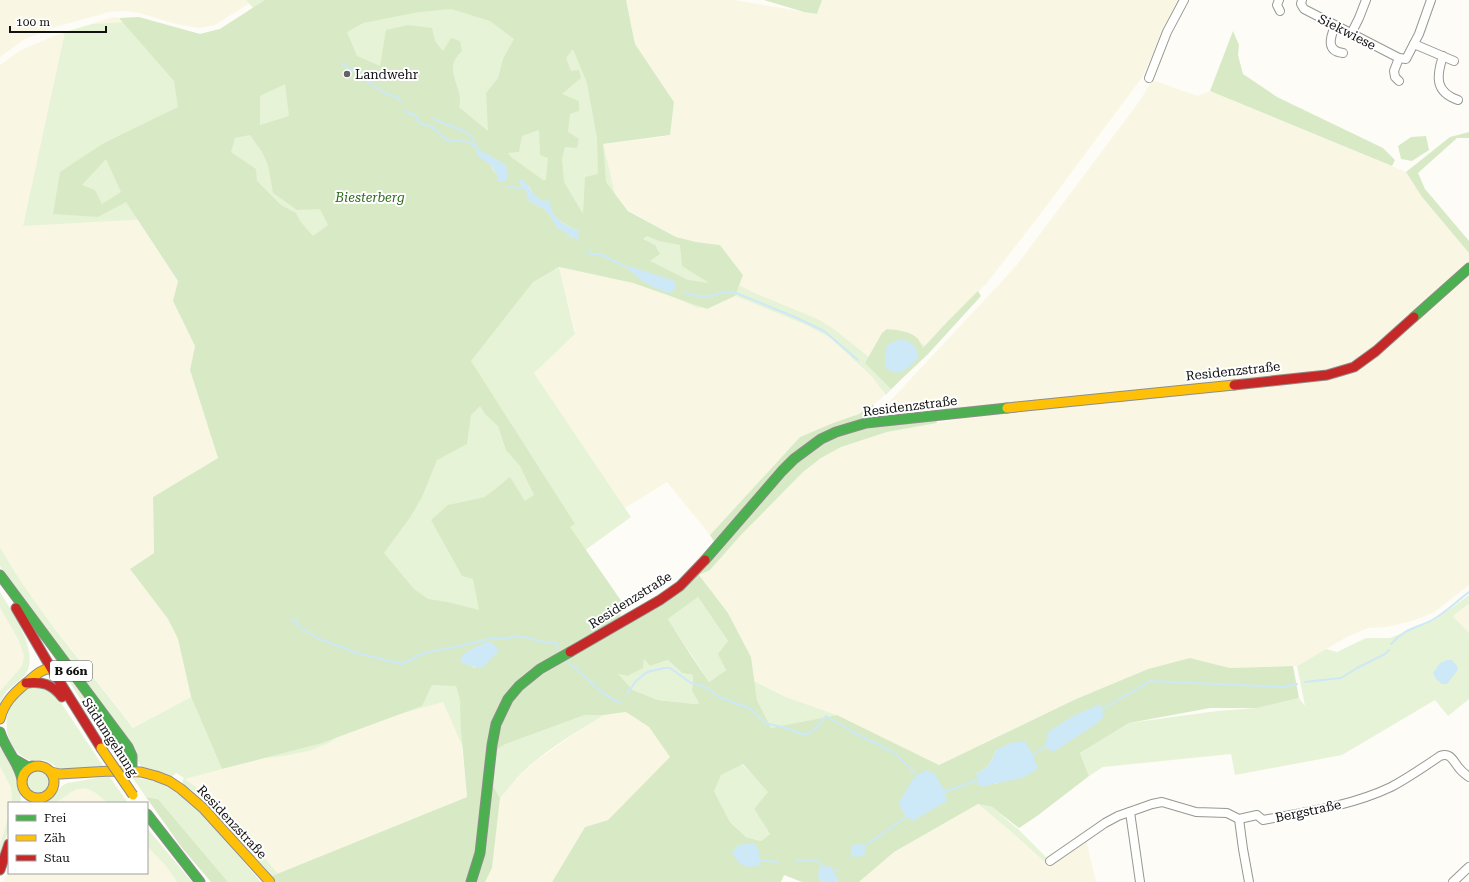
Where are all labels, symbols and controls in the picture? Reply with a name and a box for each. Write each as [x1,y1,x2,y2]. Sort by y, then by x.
scale bar [10,8,106,34]
street label: Siekwiese [1316,11,1378,53]
text: 100 m [16,15,50,29]
place label: Landwehr [355,67,419,82]
marker: Landwehr [342,69,352,79]
park label: Biesterberg [334,190,405,205]
street label: Residenzstraße [1185,359,1281,383]
street label: Residenzstraße [862,393,958,419]
street label: Residenzstraße [586,568,674,632]
road number: B 66n [50,661,92,681]
street label: Südumgehung [79,695,141,780]
street label: Residenzstraße [194,782,270,862]
street label: Bergstraße [1274,797,1342,825]
legend [8,802,148,874]
text: Frei [44,811,66,825]
text: Zäh [44,831,66,845]
text: Stau [44,851,70,865]

